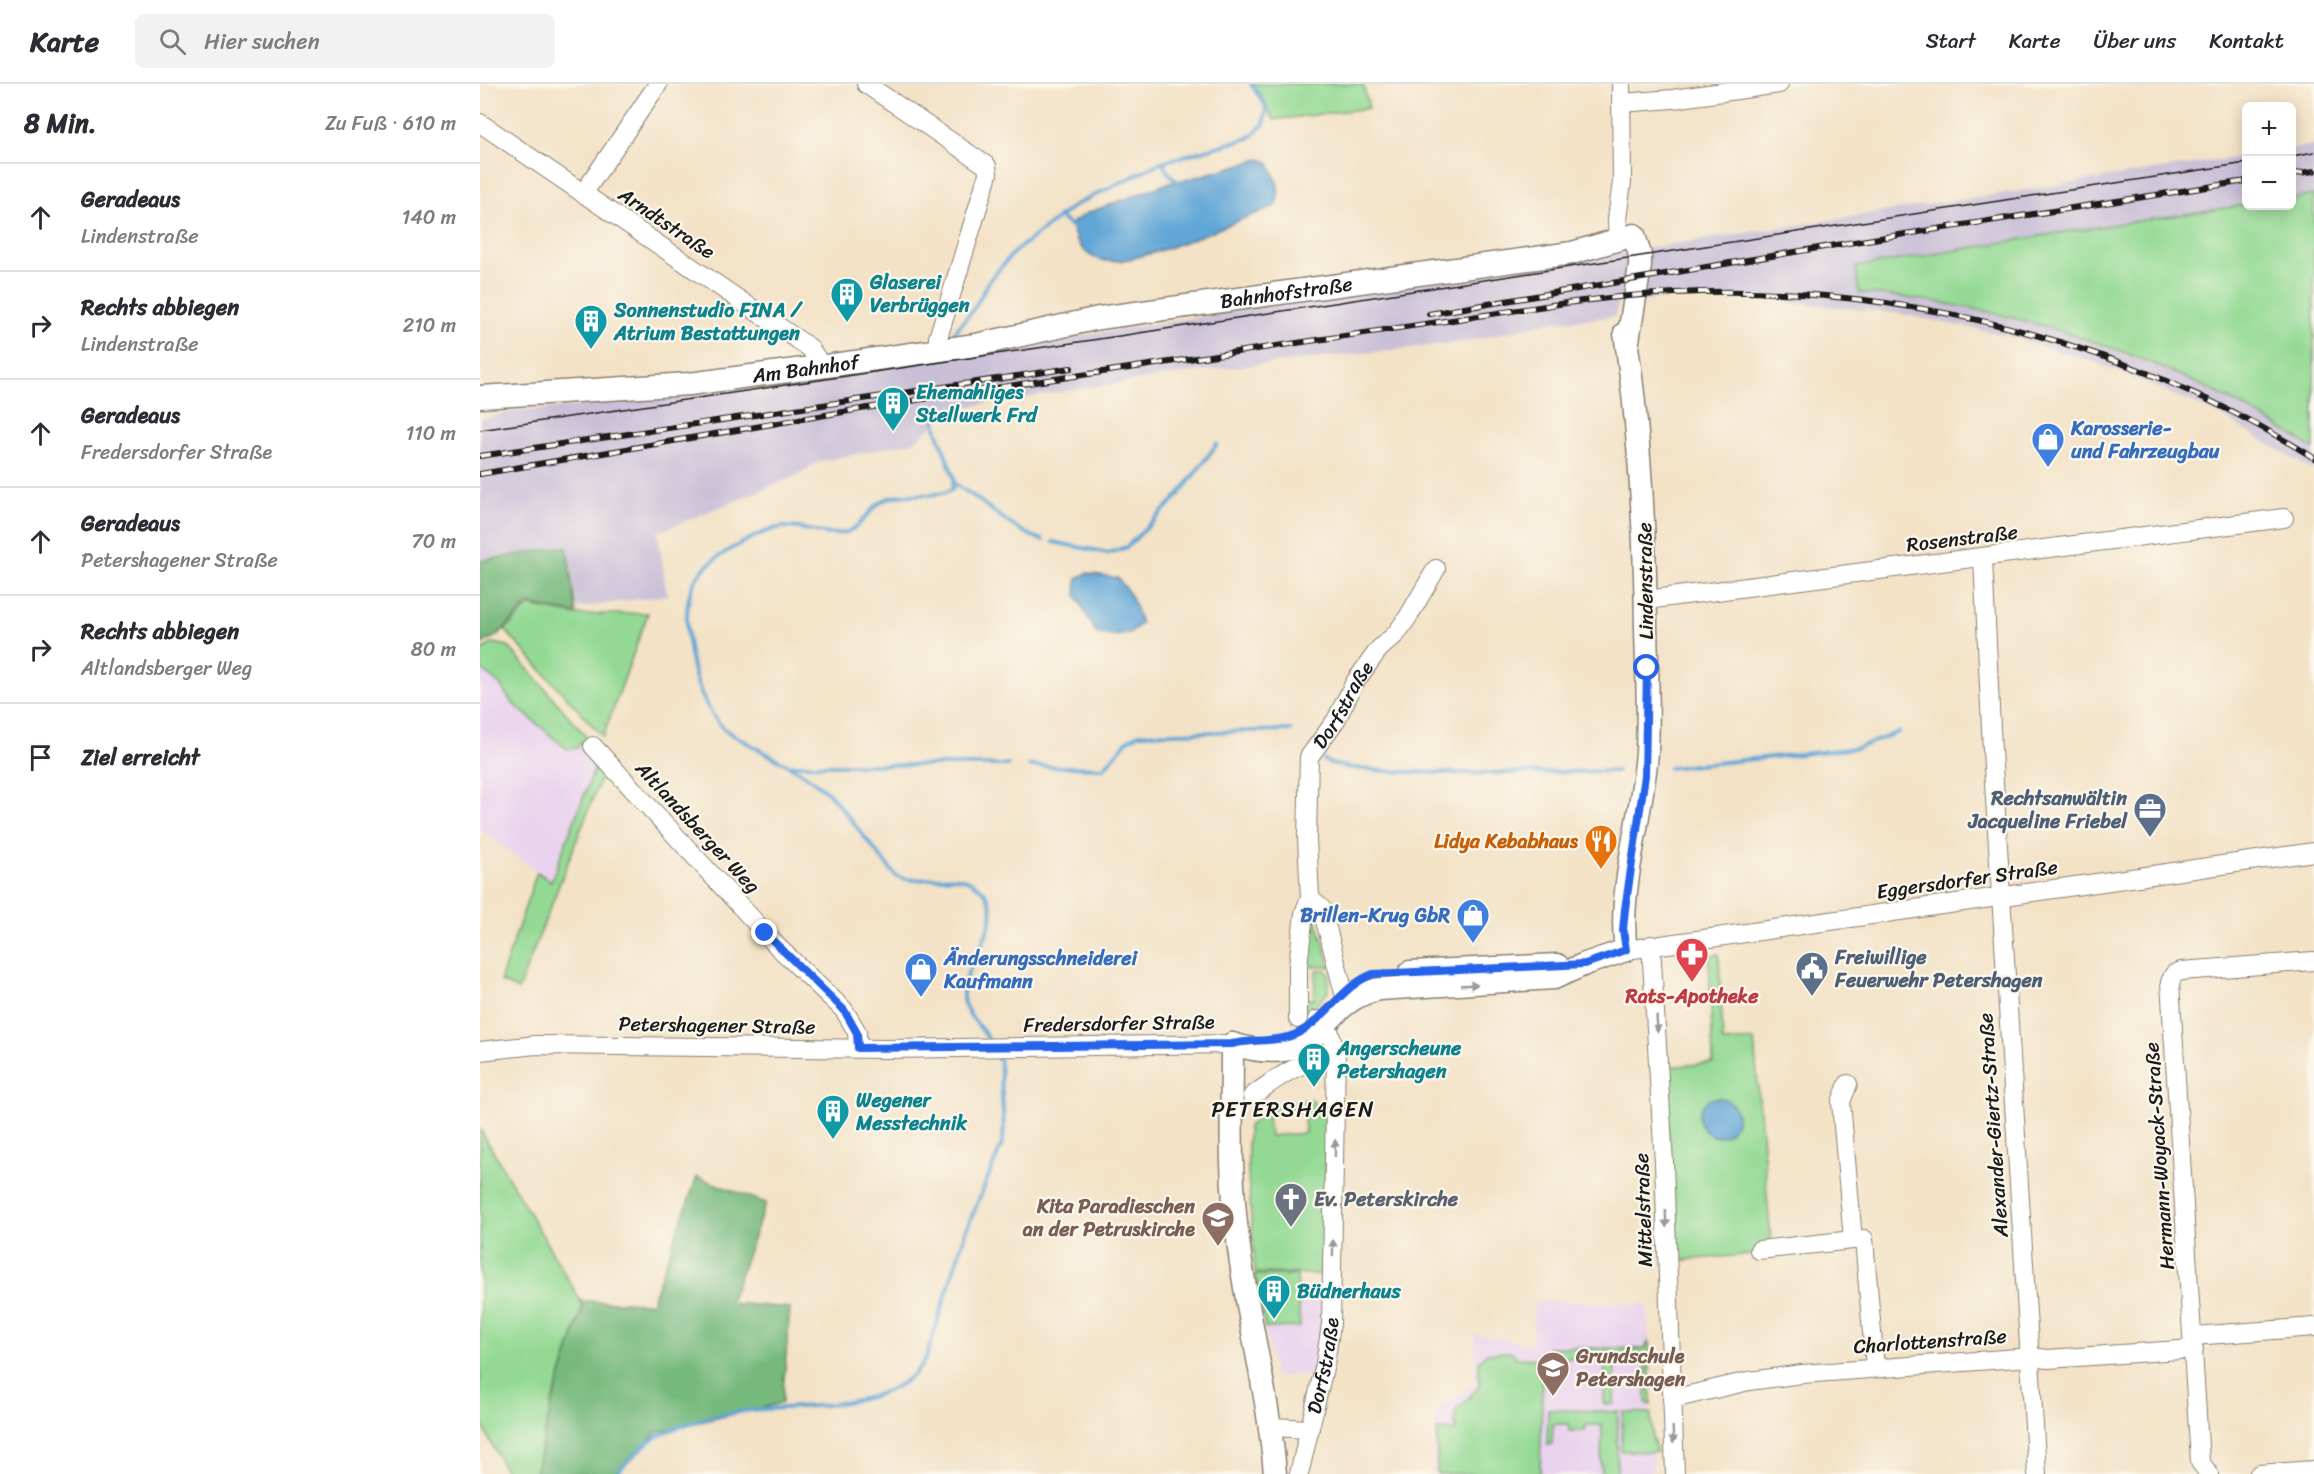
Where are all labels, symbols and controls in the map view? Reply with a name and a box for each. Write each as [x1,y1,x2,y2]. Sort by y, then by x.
search box [135,14,555,68]
text: Karte [30,17,99,66]
text: Hier suchen [204,22,319,61]
text: Start [1926,22,1976,60]
text: Karte [2009,22,2061,60]
text: Über uns [2094,22,2176,60]
text: Kontakt [2209,22,2284,60]
icon: search [156,25,189,58]
text: 8 Min. [24,100,97,146]
map controls [2242,102,2296,210]
button: + [2242,102,2296,156]
text: Zu Fuß · 610 m [325,106,456,141]
button: − [2242,156,2296,210]
street label: Arndtstraße [610,177,723,269]
text: Geradeaus [81,180,180,219]
text: 140 m [402,200,456,235]
icon: ahead [24,201,57,234]
text: Lindenstraße [81,219,198,254]
place label: Glaserei Verbrüggen [869,265,970,323]
street label: Bahnhofstraße [1218,266,1355,319]
building icon: Glaserei Verbrüggen [829,276,865,323]
text: Rechts abbiegen [81,288,239,327]
place label: Sonnenstudio FINA / Atrium Bestattungen [613,293,804,351]
building icon: Sonnenstudio FINA / Atrium Bestattungen [573,303,609,350]
text: 210 m [403,308,456,343]
icon: right [24,309,57,342]
text: Lindenstraße [81,327,198,362]
street label: Am Bahnhof [749,344,863,394]
place label: Ehemahliges Stellwerk Frd [915,375,1038,433]
building icon: Ehemahliges Stellwerk Frd [875,385,911,432]
text: Geradeaus [81,396,180,435]
place label: Karosserie- und Fahrzeugbau [2070,411,2220,469]
text: 110 m [406,416,456,451]
icon: ahead [24,417,57,450]
shop icon: Karosserie- und Fahrzeugbau [2030,421,2066,468]
text: Fredersdorfer Straße [81,435,272,470]
text: Geradeaus [81,504,180,543]
street label: Rosenstraße [1904,514,2020,563]
street label: Lindenstraße [1627,522,1664,640]
text: 70 m [411,524,456,559]
icon: ahead [24,525,57,558]
text: Petershagener Straße [81,543,278,578]
text: Rechts abbiegen [81,612,239,651]
text: 80 m [411,632,456,667]
icon: right [24,633,57,666]
text: Altlandsberger Weg [81,651,252,686]
street label: Dorfstraße [1303,653,1383,757]
route start [1633,654,1659,680]
text: Ziel erreicht [81,738,200,777]
icon: arrive [24,741,57,774]
street label: Altlandsberger Weg [626,752,769,902]
place label: Rechtsanwältin Jacqueline Friebel [1967,781,2128,839]
office icon: Rechtsanwältin Jacqueline Friebel [2132,791,2168,838]
restaurant icon: Lidya Kebabhaus [1583,823,1619,870]
place label: Lidya Kebabhaus [1434,824,1579,859]
street label: Eggersdorfer Straße [1874,849,2060,910]
shop icon: Brillen-Krug GbR [1455,897,1491,944]
place label: Brillen-Krug GbR [1300,898,1450,933]
route end [751,919,777,945]
pharmacy icon: Rats-Apotheke [1674,936,1710,983]
place label: Freiwillige Feuerwehr Petershagen [1834,940,2043,998]
place label: Änderungsschneiderei Kaufmann [943,941,1139,999]
public building icon: Freiwillige Feuerwehr Petershagen [1794,950,1830,997]
shop icon: Änderungsschneiderei Kaufmann [903,951,939,998]
place label: Rats-Apotheke [1625,979,1759,1014]
one-way arrow [1460,980,1479,989]
street label: Fredersdorfer Straße [1023,1004,1215,1043]
street label: Petershagener Straße [618,1006,816,1045]
street label: Alexander-Giertz-Straße [1968,1012,2019,1239]
one-way arrow [1653,1015,1662,1034]
place label: Angerscheune Petershagen [1336,1031,1462,1089]
building icon: Angerscheune Petershagen [1296,1041,1332,1088]
street label: Hermann-Woyack-Straße [2134,1041,2185,1271]
place label: Wegener Messtechnik [855,1083,968,1141]
district label: PETERSHAGEN [1211,1090,1375,1129]
building icon: Wegener Messtechnik [815,1093,851,1140]
one-way arrow [1330,1139,1339,1158]
street label: Mittelstraße [1624,1152,1663,1268]
church icon: Ev. Peterskirche [1273,1181,1309,1228]
place label: Ev. Peterskirche [1314,1182,1459,1217]
place label: Kita Paradieschen an der Petruskirche [1022,1189,1195,1247]
school or university icon: Kita Paradieschen an der Petruskirche [1200,1200,1236,1247]
one-way arrow [1662,1210,1671,1229]
one-way arrow [1328,1239,1337,1258]
building icon: Büdnerhaus [1256,1273,1292,1320]
place label: Büdnerhaus [1297,1274,1401,1309]
street label: Dorfstraße [1297,1317,1349,1418]
street label: Charlottenstraße [1852,1319,2008,1364]
place label: Grundschule Petershagen [1575,1339,1686,1397]
school or university icon: Grundschule Petershagen [1535,1350,1571,1397]
one-way arrow [1669,1426,1678,1445]

